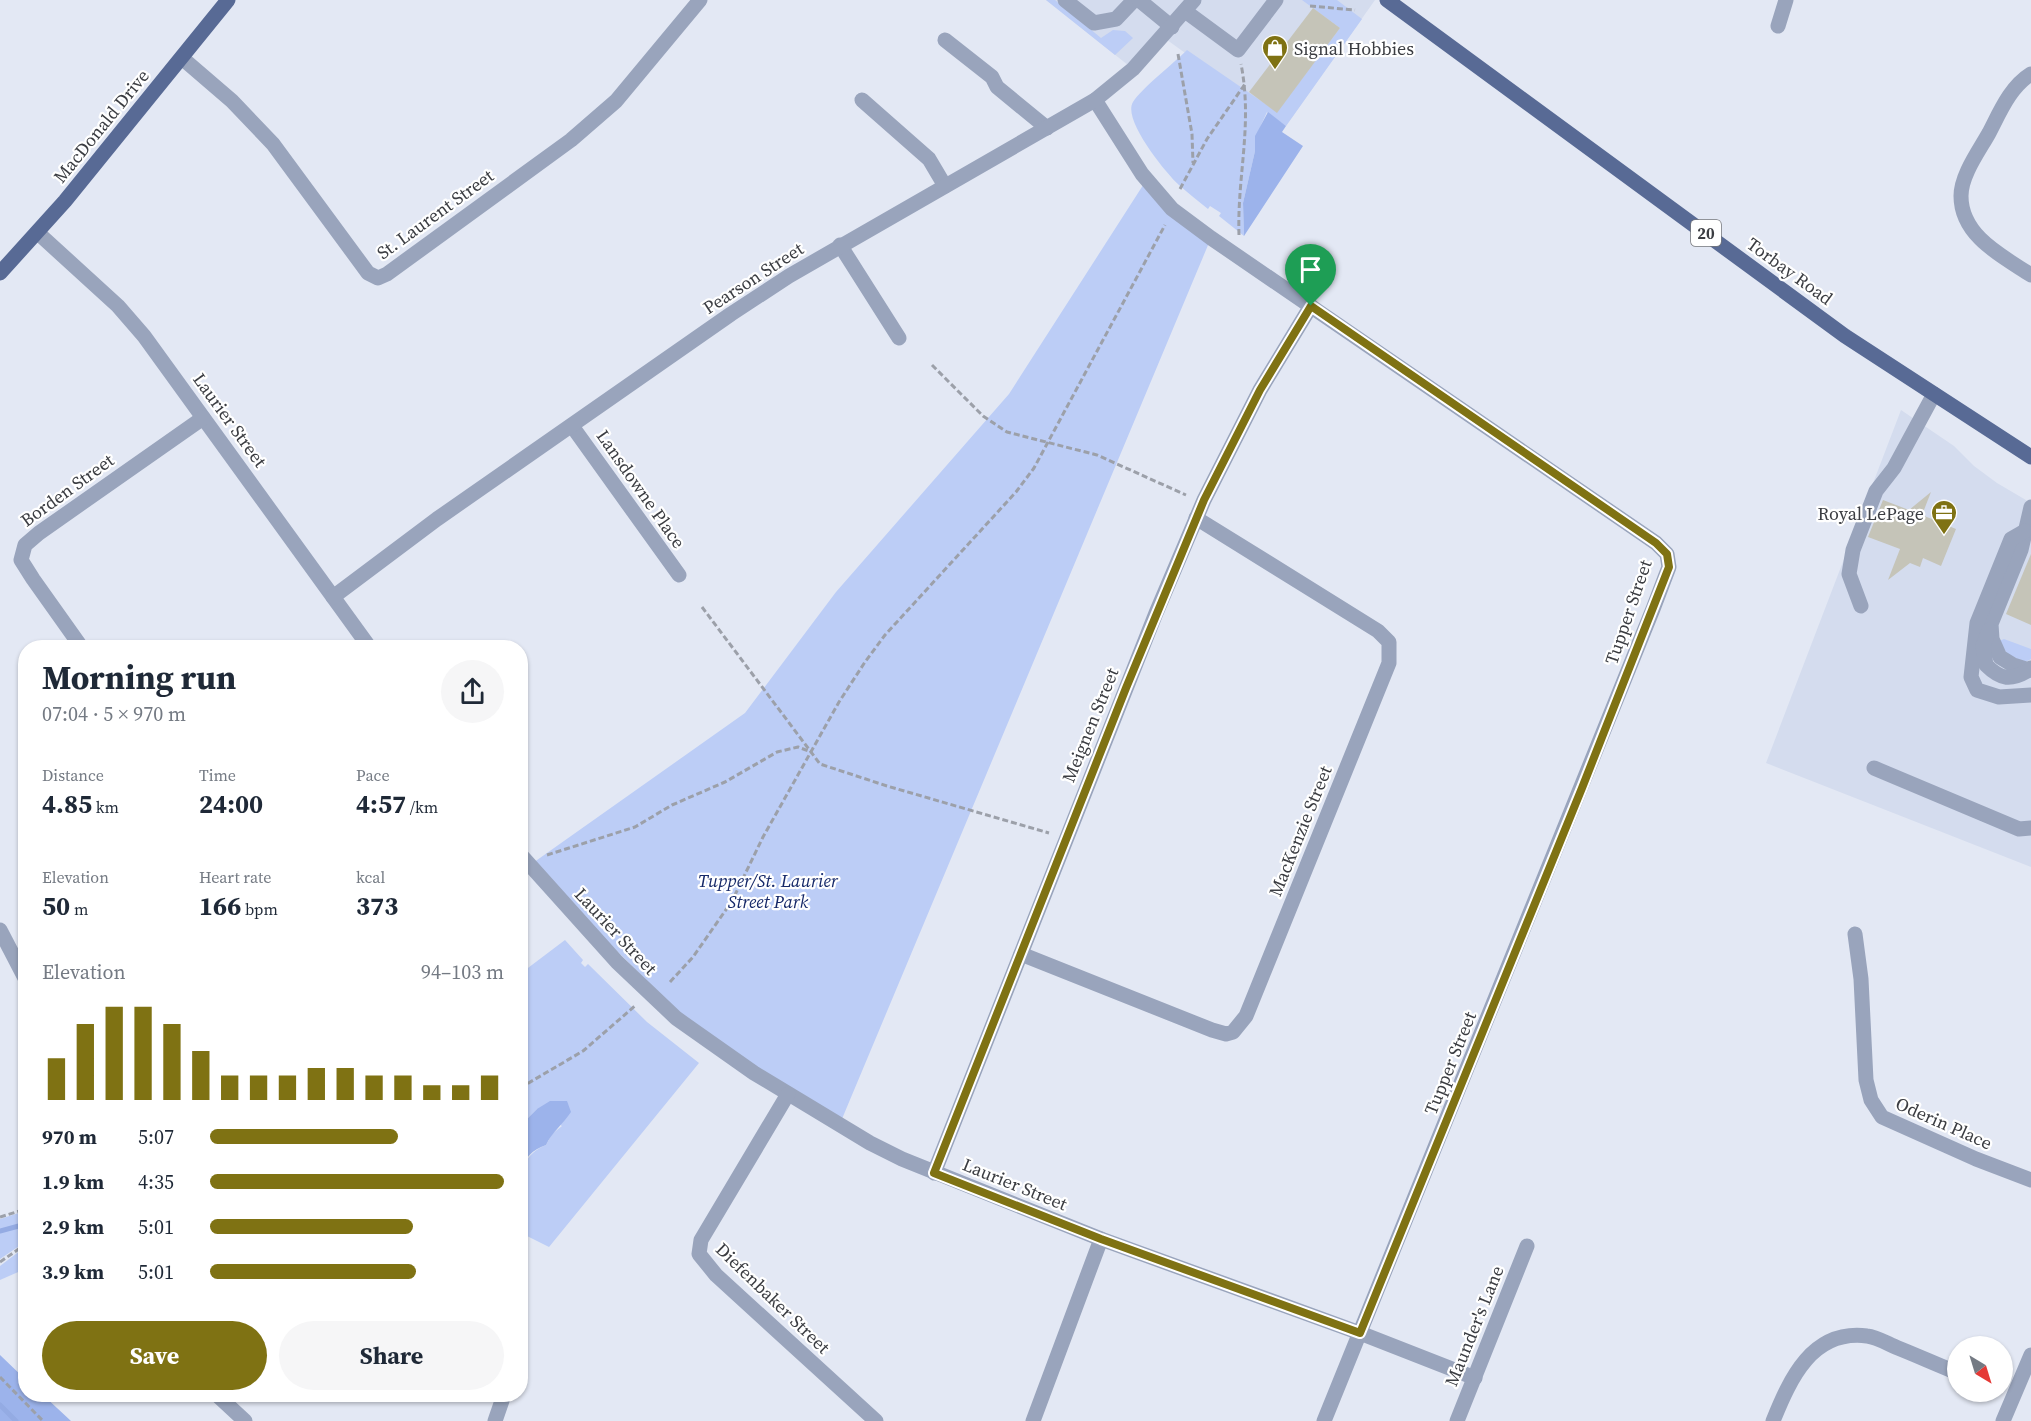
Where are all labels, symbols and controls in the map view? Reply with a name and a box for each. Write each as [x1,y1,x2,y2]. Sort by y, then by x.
shop icon: Signal Hobbies [1260,33,1290,71]
place label: Signal Hobbies [1294,36,1414,61]
street label: MacDonald Drive [47,64,155,188]
street label: St. Laurent Street [371,163,499,265]
road number: 20 [1691,220,1721,246]
street label: Torbay Road [1742,231,1838,311]
street label: Pearson Street [698,236,808,320]
pin [1285,244,1336,306]
icon: arrive [1294,253,1327,286]
street label: Laurier Street [187,368,273,472]
street label: Lansdowne Place [591,425,691,553]
street label: Borden Street [15,448,119,532]
office icon: Royal LePage [1929,498,1959,536]
place label: Royal LePage [1817,501,1924,526]
street label: Tupper Street [1598,556,1658,668]
text: Morning run [42,655,236,700]
button: share [441,660,504,723]
street label: Meignen Street [1056,664,1124,786]
text: 07:04 · 5 × 970 m [42,700,186,728]
street label: MacKenzie Street [1262,762,1338,900]
text: Distance [42,764,104,786]
text: Time [199,764,236,786]
text: Pace [356,764,390,786]
text: 4.85 [42,786,92,822]
text: 24:00 [199,786,263,822]
text: 4:57 [356,786,406,822]
text: km [92,796,119,818]
text: /km [406,796,438,818]
text: Elevation [42,866,109,888]
text: Heart rate [199,866,271,888]
text: kcal [356,866,385,888]
park label: Tupper/St. Laurier Street Park [698,868,839,914]
street label: Laurier Street [569,882,663,980]
text: 50 [42,888,70,924]
text: 166 [199,888,241,924]
text: 373 [356,888,398,924]
text: m [70,898,88,920]
text: bpm [241,898,278,920]
text: Elevation [42,958,126,986]
text: 94–103 m [421,958,504,986]
street label: Tupper Street [1418,1008,1482,1118]
street label: Oderin Place [1892,1091,1996,1155]
text: 970 m [42,1123,97,1151]
text: 5:07 [138,1123,174,1151]
street label: Laurier Street [959,1152,1071,1216]
text: 1.9 km [42,1168,104,1196]
text: 4:35 [138,1168,174,1196]
text: 2.9 km [42,1213,104,1241]
text: 5:01 [138,1213,174,1241]
street label: Diefenbaker Street [710,1237,836,1359]
text: 3.9 km [42,1258,104,1286]
text: 5:01 [138,1258,174,1286]
street label: Maunder's Lane [1438,1262,1510,1390]
button: Save [42,1321,267,1390]
button: Share [279,1321,504,1390]
north arrow [1947,1336,2013,1402]
map controls [1947,1336,2013,1402]

